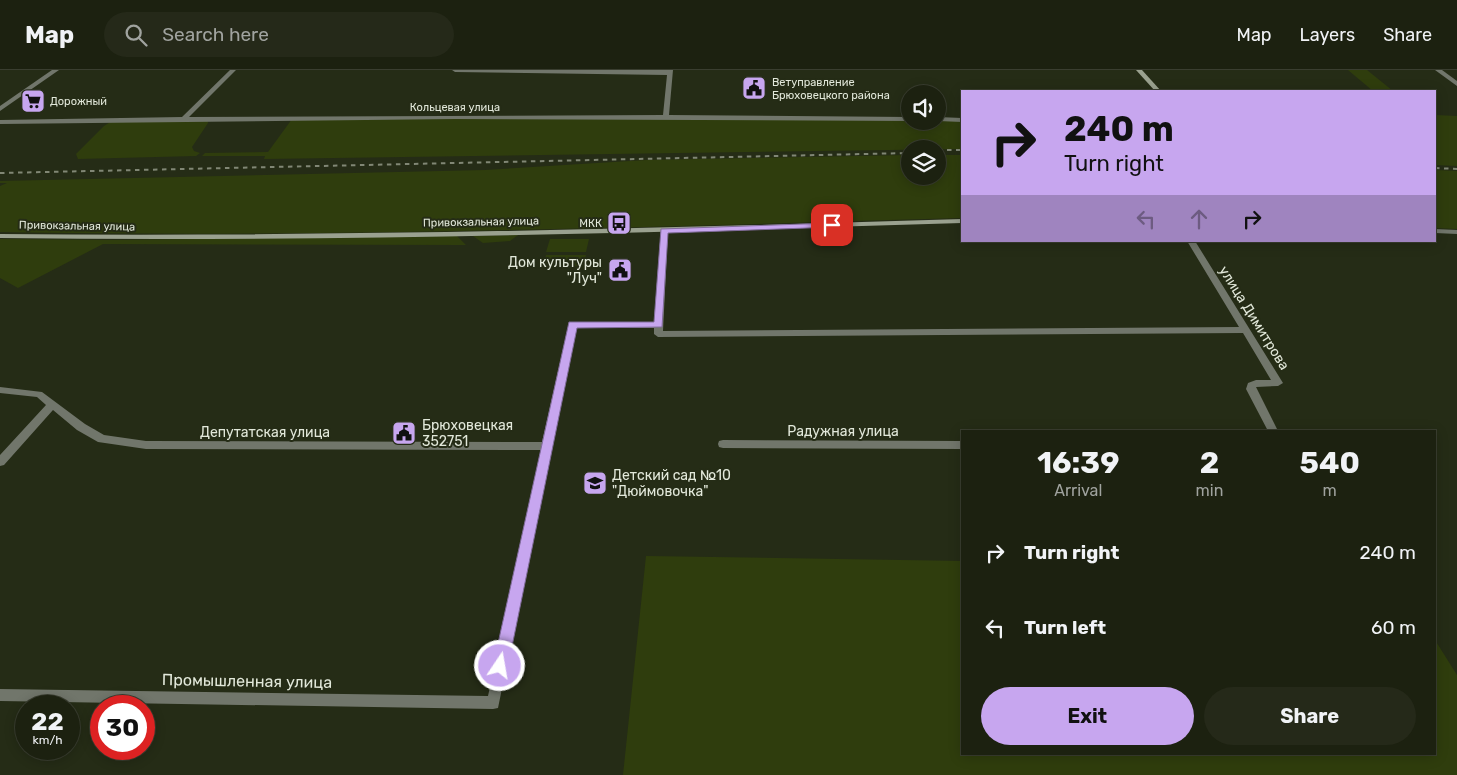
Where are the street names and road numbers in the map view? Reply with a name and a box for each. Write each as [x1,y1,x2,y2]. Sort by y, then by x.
street label: Кольцевая улица [410,101,500,114]
street label: Привокзальная улица [423,214,539,230]
street label: Привокзальная улица [19,218,135,234]
street label: улица Димитрова [1215,263,1293,373]
street label: Радужная улица [787,423,899,440]
street label: Депутатская улица [200,424,330,441]
street label: Промышленная улица [162,670,332,692]

